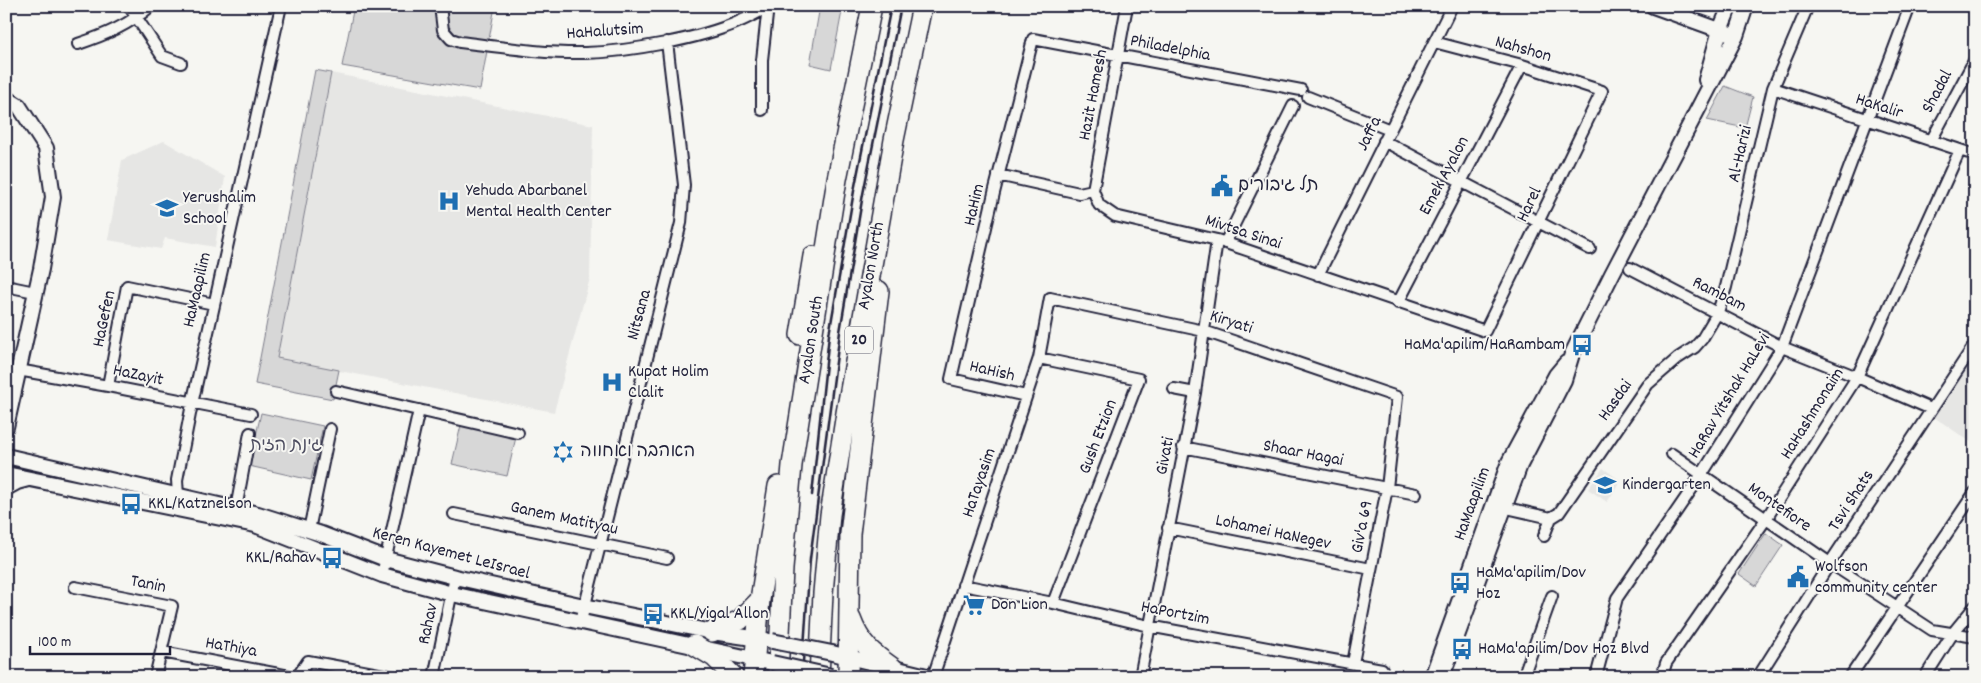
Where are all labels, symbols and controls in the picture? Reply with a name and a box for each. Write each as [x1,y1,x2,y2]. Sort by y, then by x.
street label: HaHalutsim [566,17,644,47]
street label: Philadelphia [1128,29,1213,69]
street label: Nahshon [1492,30,1554,70]
street label: Hazit Hamesh [1073,47,1115,143]
street label: Shadal [1916,65,1960,118]
street label: HaKalir [1852,88,1906,127]
street label: Jaffa [1351,112,1389,155]
street label: Al-Harizi [1722,123,1760,185]
street label: Emek Ayalon [1414,132,1476,220]
public building icon: תל גיבורים [1209,173,1235,199]
place label: תל גיבורים [1238,174,1318,199]
place label: Yehuda Abarbanel Mental Health Center [466,179,612,225]
street label: HaHim [958,181,992,229]
street label: Harel [1511,182,1550,227]
place label: Yerushalim School [183,186,256,232]
hospital icon: Yehuda Abarbanel Mental Health Center [436,188,462,214]
school or university icon: Yerushalim School [154,195,180,221]
street label: Mivtsa Sinai [1201,209,1285,257]
street label: Ayalon North [852,220,892,312]
street label: HaMaapilim [177,250,219,330]
street label: Rambam [1687,271,1751,319]
street label: Nitsana [621,286,659,343]
street label: HaGefen [87,288,123,350]
street label: Ayalon South [793,294,831,386]
street label: Kiryati [1206,304,1256,342]
road number: 20 [845,326,873,354]
street label: HaRav Yitshak HaLevi [1683,328,1777,464]
bus stop icon: HaMa'apilim/HaRambam [1569,332,1595,358]
place label: HaMa'apilim/HaRambam [1404,333,1565,358]
street label: HaHish [967,355,1017,389]
street label: HaZayit [110,358,166,394]
place label: Kupat Holim Clalit [628,360,709,406]
street label: HaHashmonaim [1775,363,1851,465]
hospital icon: Kupat Holim Clalit [599,369,625,395]
street label: Hasdai [1593,375,1639,427]
street label: Gush Etzion [1073,396,1125,478]
park label: גינת הזית [249,434,322,459]
street label: Shaar Hagai [1261,434,1345,474]
street label: Givati [1150,435,1182,477]
synagogue icon: האהבה ואחווה [550,439,576,465]
place label: האהבה ואחווה [580,440,695,465]
street label: HaTayasim [956,445,1004,521]
street label: HaMaapilim [1448,464,1498,544]
street label: Tsvi Shats [1823,465,1881,537]
school or university icon: Kindergarten [1592,472,1618,498]
place label: Kindergarten [1622,473,1711,498]
street label: Montefiore [1742,477,1816,539]
bus stop icon: KKL/Katznelson [118,491,144,517]
place label: KKL/Katznelson [148,492,252,517]
street label: Ganem Matityau [508,495,620,543]
street label: Giv'a 69 [1346,499,1380,555]
street label: Lohamei HaNegev [1213,509,1334,558]
street label: Keren Kayemet LeIsrael [369,521,533,587]
bus stop icon: KKL/Rahav [319,545,345,571]
place label: KKL/Rahav [245,546,316,571]
place label: Wolfson community center [1815,555,1937,601]
place label: HaMa'apilim/Dov Hoz [1476,561,1587,607]
public building icon: Wolfson community center [1785,564,1811,590]
street label: Tanin [128,569,168,601]
bus stop icon: HaMa'apilim/Dov Hoz [1447,570,1473,596]
supermarket icon: Don Lion [961,592,987,618]
place label: Don Lion [991,593,1048,618]
street label: HaPortzim [1138,595,1212,633]
street label: Rahav [412,601,446,647]
bus stop icon: KKL/Yigal Allon [640,601,666,627]
place label: KKL/Yigal Allon [670,602,768,627]
scale bar [30,623,170,655]
street label: HaThiya [203,631,259,665]
text: 100 m [38,632,71,654]
bus stop icon: HaMa'apilim/Dov Hoz Blvd [1449,636,1475,662]
place label: HaMa'apilim/Dov Hoz Blvd [1478,637,1649,662]

